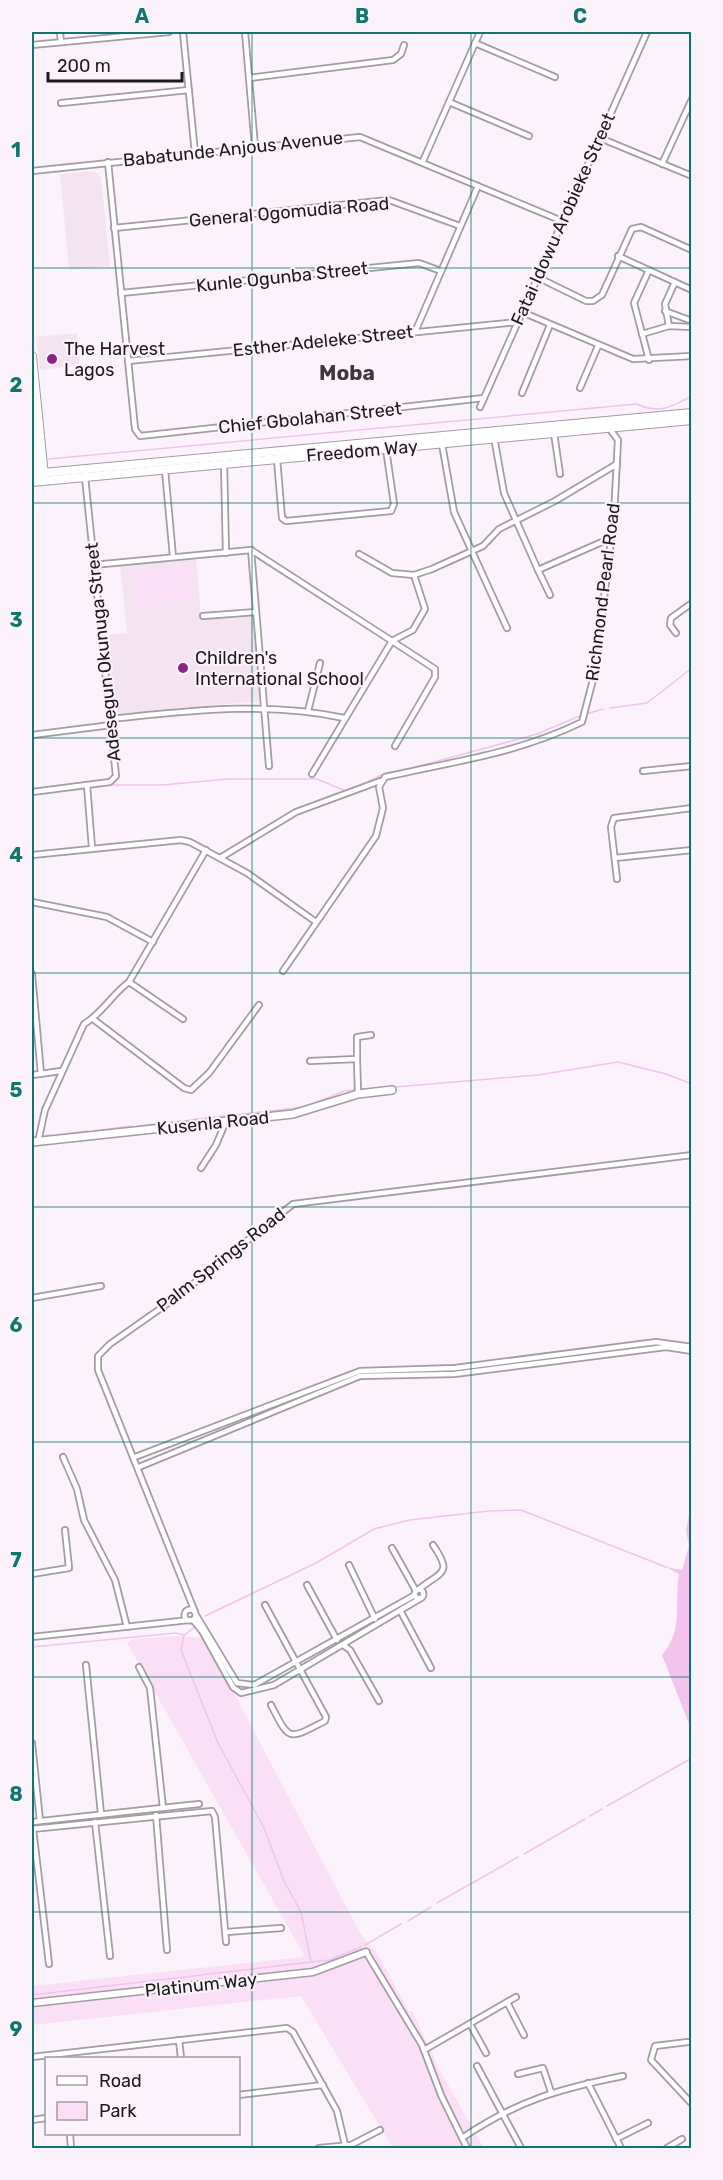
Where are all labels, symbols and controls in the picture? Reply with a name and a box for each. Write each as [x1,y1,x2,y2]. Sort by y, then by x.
text: A [135,4,150,28]
text: B [355,4,369,28]
text: C [573,4,587,28]
scale bar [48,45,182,83]
text: 200 m [57,55,111,77]
street label: Fatai Idowu Arobieke Street [506,109,620,329]
street label: Babatunde Anjous Avenue [122,127,344,171]
text: 1 [11,138,21,162]
street label: General Ogomudia Road [188,192,390,232]
street label: Kunle Ogunba Street [195,257,369,297]
street label: Esther Adeleke Street [232,321,414,361]
place label: The Harvest Lagos [64,338,165,381]
marker: The Harvest Lagos [45,352,59,366]
district label: Moba [319,360,375,385]
text: 2 [10,373,23,397]
street label: Chief Gbolahan Street [217,397,403,439]
street label: Freedom Way [305,435,419,467]
street label: Richmond Pearl Road [581,502,625,682]
street label: Adesegun Okunuga Street [81,541,125,763]
text: 3 [9,608,23,632]
place label: Children's International School [195,647,364,690]
marker: Children's International School [176,661,190,675]
text: 4 [9,843,23,867]
text: 5 [10,1078,23,1102]
street label: Kusenla Road [156,1106,270,1140]
street label: Palm Springs Road [152,1203,290,1317]
text: 6 [9,1313,23,1337]
text: 7 [10,1548,22,1572]
text: 8 [9,1782,23,1806]
street label: Platinum Way [144,1968,258,2002]
text: 9 [10,2017,23,2041]
legend [45,2057,240,2135]
text: Road [99,2070,142,2092]
text: Park [99,2100,137,2122]

